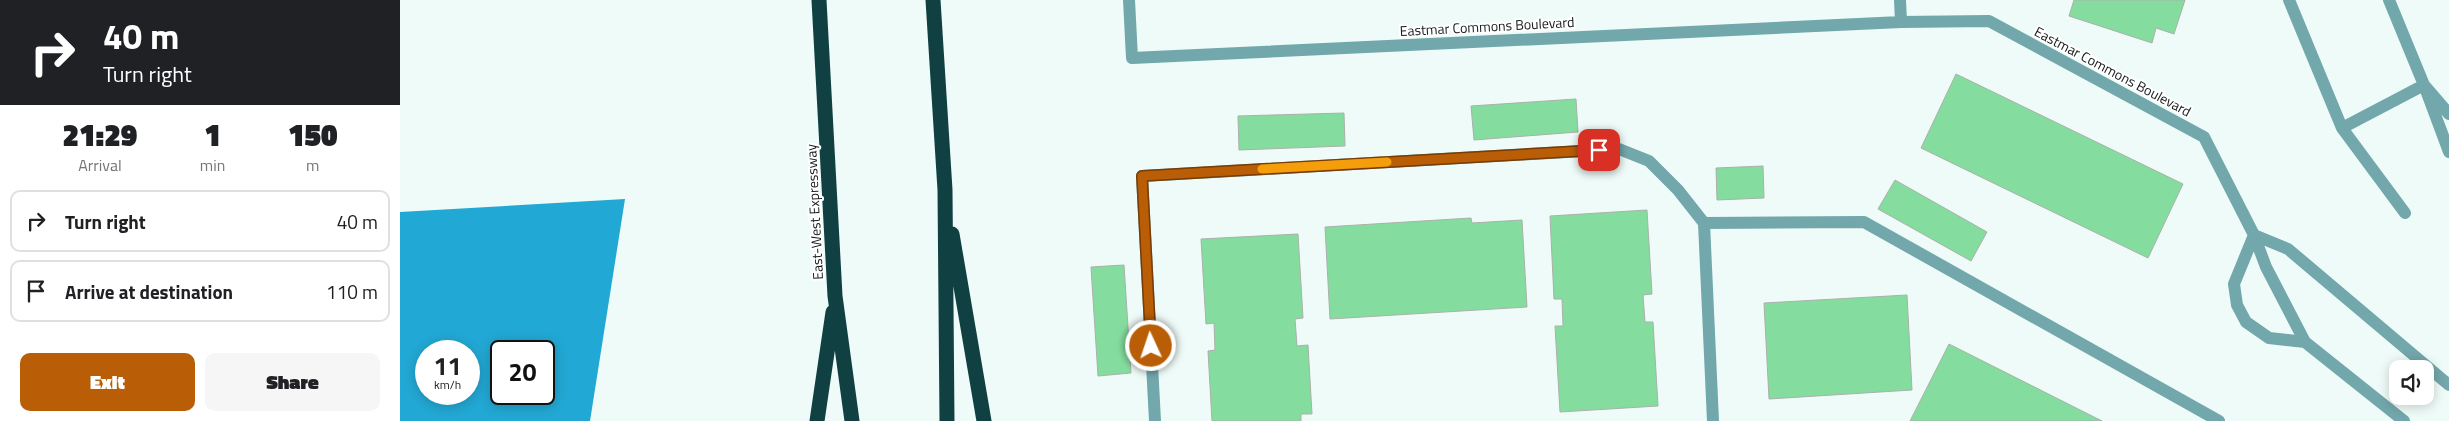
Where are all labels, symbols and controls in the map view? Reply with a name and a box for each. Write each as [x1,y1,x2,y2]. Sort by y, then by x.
text: 40 m [103,9,179,63]
street label: Eastmar Commons Boulevard [1399,11,1575,41]
icon: right [20,20,85,85]
street label: Eastmar Commons Boulevard [2031,21,2195,121]
text: Turn right [103,57,192,91]
text: 21:29 [63,112,137,158]
text: 1 [204,112,221,158]
text: 150 [288,112,337,158]
pin [1578,129,1620,171]
icon: arrive [1585,136,1613,164]
street label: East-West Expressway [800,143,828,280]
text: Arrival [78,153,122,177]
text: min [200,153,225,177]
text: m [306,153,319,177]
icon: right [22,207,50,235]
text: Turn right [65,207,146,236]
text: 40 m [337,207,378,236]
icon: arrive [22,277,50,305]
text: Arrive at destination [65,277,233,306]
text: 110 m [326,277,378,306]
position arrow [1124,319,1176,371]
speed limit sign: 20 [490,340,555,405]
text: 11 [433,347,462,385]
button: Exit [20,353,195,411]
button: Share [205,353,380,411]
map controls [2389,360,2434,405]
button: sound [2389,360,2434,405]
text: km/h [434,375,461,394]

